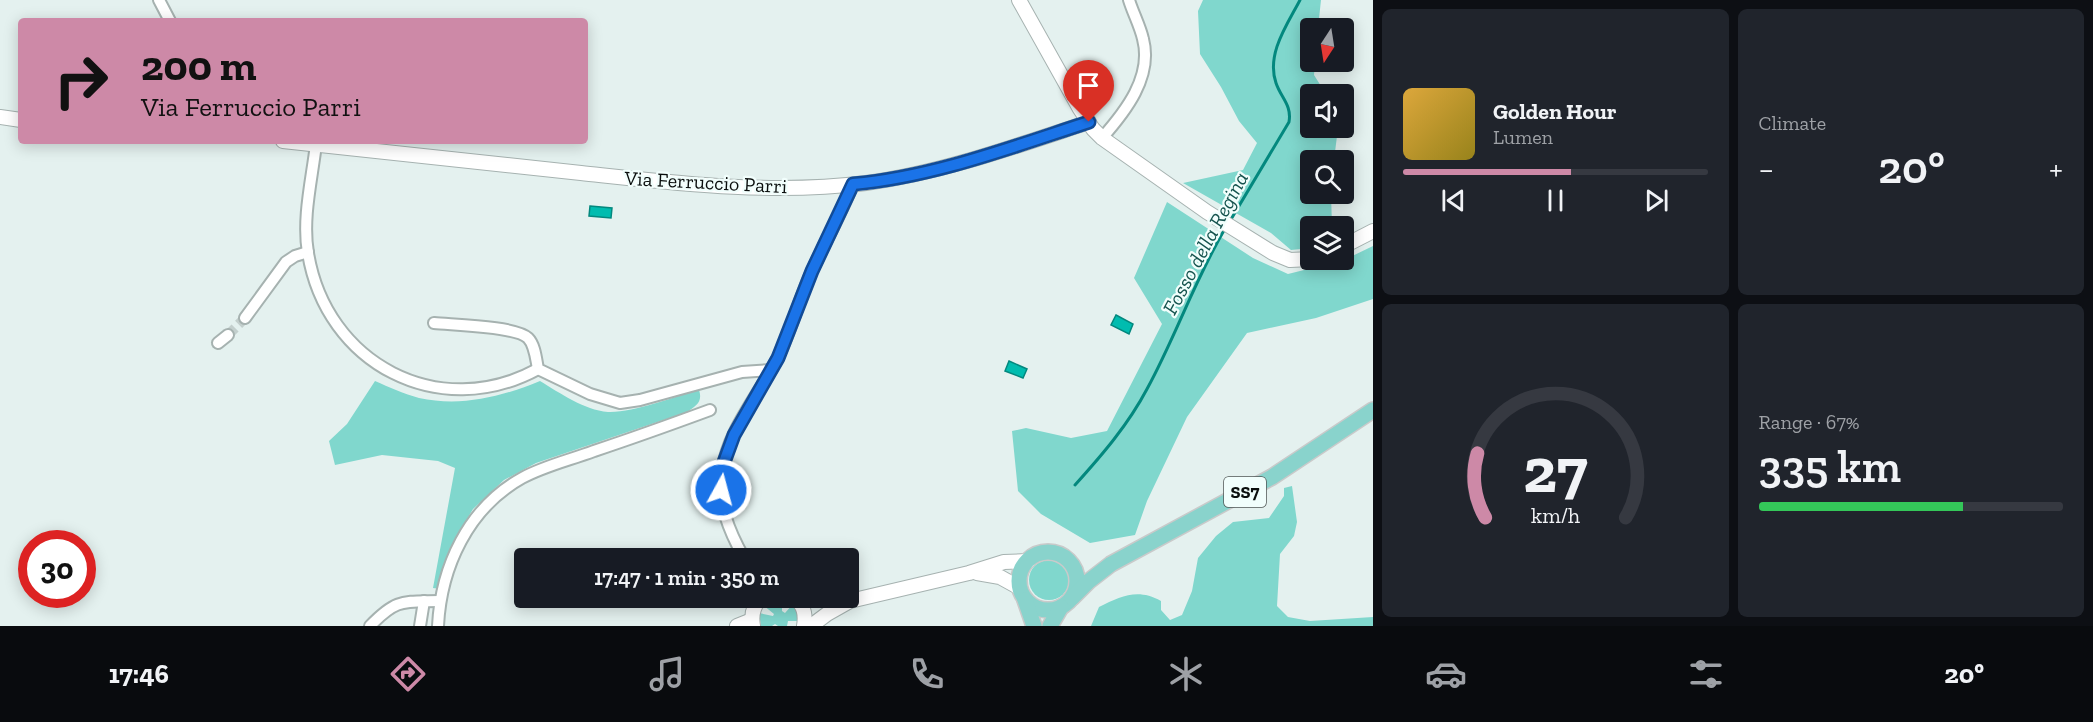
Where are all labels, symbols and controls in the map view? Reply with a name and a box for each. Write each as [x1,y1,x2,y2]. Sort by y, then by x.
north arrow [1300,18,1354,72]
map controls [1300,18,1354,270]
text: 200 m [141,40,257,91]
icon: right [42,42,120,120]
pin [1063,60,1114,122]
icon: arrive [1072,69,1105,102]
button: sound [1300,84,1354,138]
text: Via Ferruccio Parri [141,91,361,123]
text: Golden Hour [1493,98,1617,125]
text: Climate [1759,111,1826,135]
text: Lumen [1493,125,1553,149]
text: 20° [1878,141,1945,195]
text: − [1759,149,1774,188]
text: + [2049,149,2063,188]
button: search [1300,150,1354,204]
street label: Via Ferruccio Parri [623,166,788,198]
water label: Fosso della Regina [1157,167,1253,319]
icon: previous [1437,184,1470,217]
icon: pause [1539,184,1572,217]
icon: next [1640,184,1673,217]
button: layers [1300,216,1354,270]
text: Range · 67% [1759,410,1860,434]
text: 27 [1523,433,1588,508]
text: 335 km [1759,440,1901,494]
position arrow [689,458,753,522]
road number: SS7 [1224,477,1266,507]
text: km/h [1531,503,1580,528]
speed limit sign: 30 [18,530,96,608]
text: 17:47 · 1 min · 350 m [594,564,779,591]
icon: directions [387,653,429,695]
icon: music [646,653,688,695]
icon: phone [906,653,948,695]
icon: climate [1165,653,1207,695]
icon: car [1425,653,1467,695]
icon: filters [1685,653,1727,695]
text: 17:46 [109,658,169,690]
text: 20° [1944,658,1984,690]

